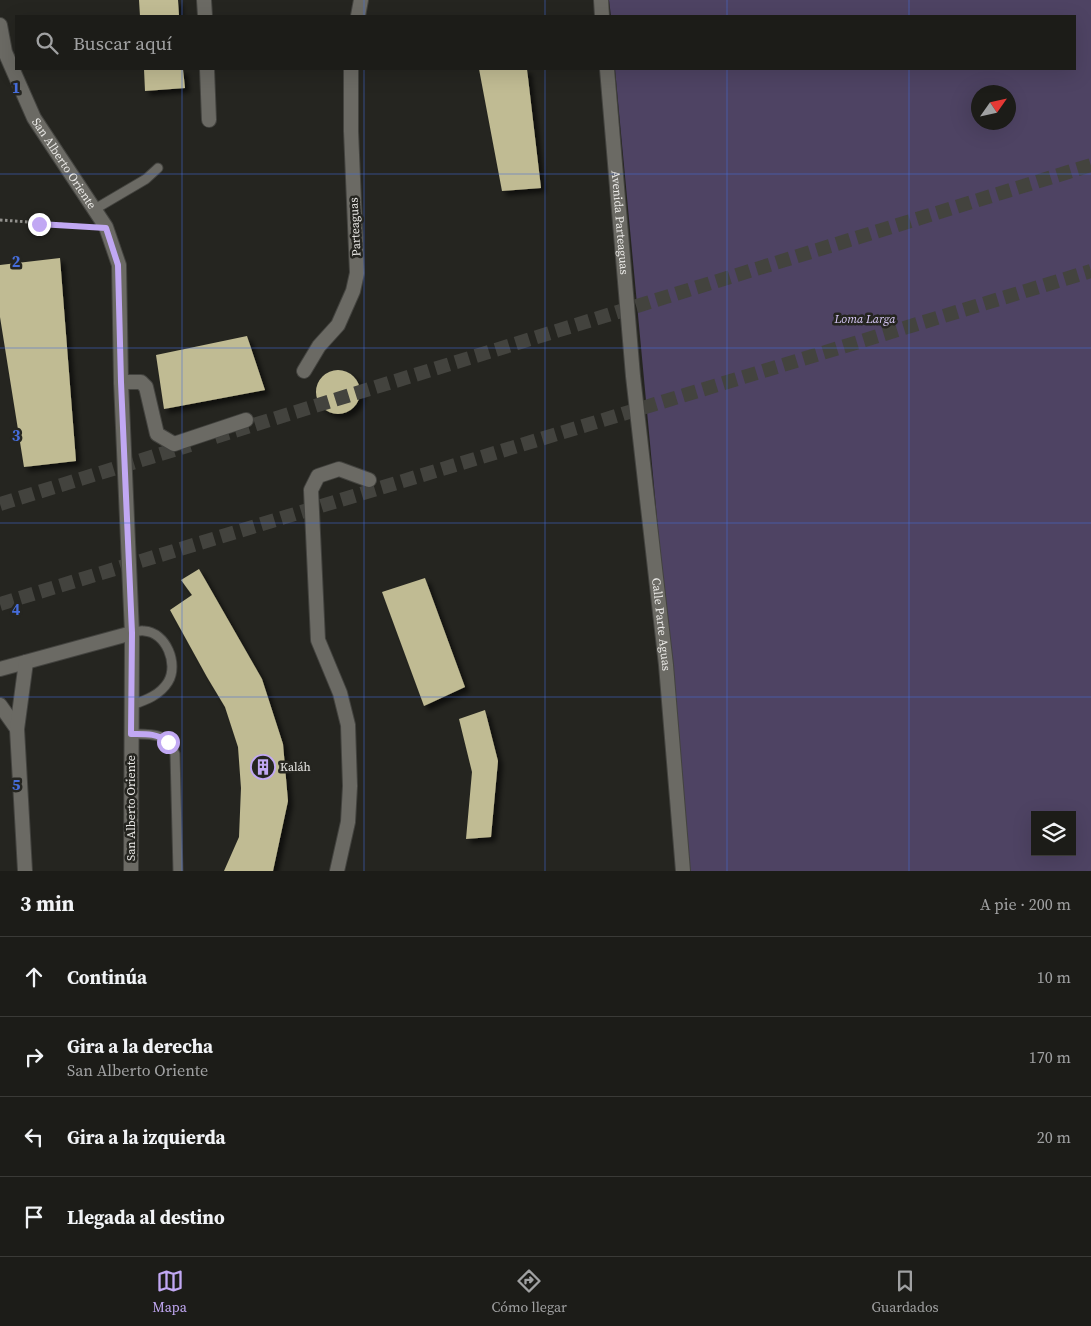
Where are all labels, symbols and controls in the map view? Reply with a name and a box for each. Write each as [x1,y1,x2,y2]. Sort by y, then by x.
search box [15,15,1076,70]
icon: search [33,29,61,57]
text: Buscar aquí [73,30,172,56]
text: 1 [12,76,20,98]
north arrow [971,85,1016,130]
street label: San Alberto Oriente [28,115,100,212]
street label: Avenida Parteaguas [608,170,632,275]
street label: Parteaguas [345,197,365,257]
route end [28,213,51,236]
text: 2 [12,250,21,272]
park label: Loma Larga [833,311,896,327]
text: 3 [12,424,21,446]
street label: Calle Parte Aguas [648,577,674,671]
text: 4 [12,598,21,620]
route start [157,731,180,754]
building icon: Kaláh [250,754,276,780]
street label: San Alberto Oriente [123,755,139,861]
place label: Kaláh [280,759,311,775]
text: 5 [12,773,21,795]
map controls [1031,811,1076,856]
button: layers [1031,811,1076,856]
text: 3 min [20,889,75,918]
text: A pie · 200 m [980,893,1071,915]
icon: ahead [20,963,48,991]
text: Continúa [67,964,147,990]
text: 10 m [1037,966,1071,988]
text: Gira a la derecha [67,1033,213,1059]
icon: right [20,1043,48,1071]
text: 170 m [1029,1046,1071,1068]
text: San Alberto Oriente [67,1059,208,1081]
icon: left [20,1123,48,1151]
text: Gira a la izquierda [67,1124,226,1150]
text: 20 m [1037,1126,1071,1148]
icon: arrive [20,1203,48,1231]
text: Llegada al destino [67,1204,225,1230]
tab: Mapa [152,1267,187,1317]
tab: Cómo llegar [491,1267,567,1317]
tab: Guardados [872,1267,939,1317]

